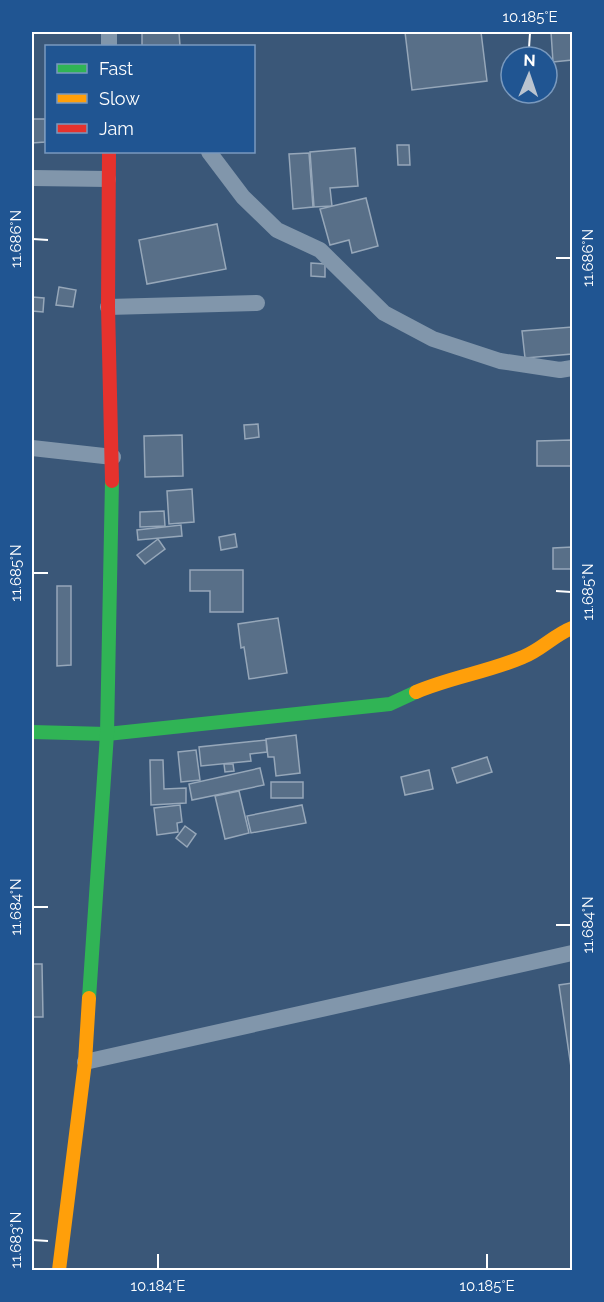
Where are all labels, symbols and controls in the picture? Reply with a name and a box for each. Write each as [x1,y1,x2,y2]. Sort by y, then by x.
text: 10.185°E [502,8,558,26]
legend [45,45,255,153]
north arrow [499,45,559,105]
text: N [523,51,536,70]
text: Fast [99,58,133,79]
text: Slow [99,88,140,109]
text: Jam [99,118,134,139]
text: 11.686°N [7,210,25,268]
text: 11.686°N [579,229,597,287]
text: 11.685°N [7,544,25,602]
text: 11.685°N [579,563,597,621]
text: 11.684°N [7,878,25,936]
text: 11.684°N [579,896,597,954]
text: 11.683°N [7,1212,25,1268]
text: 10.184°E [131,1277,185,1295]
text: 10.185°E [459,1277,515,1295]

